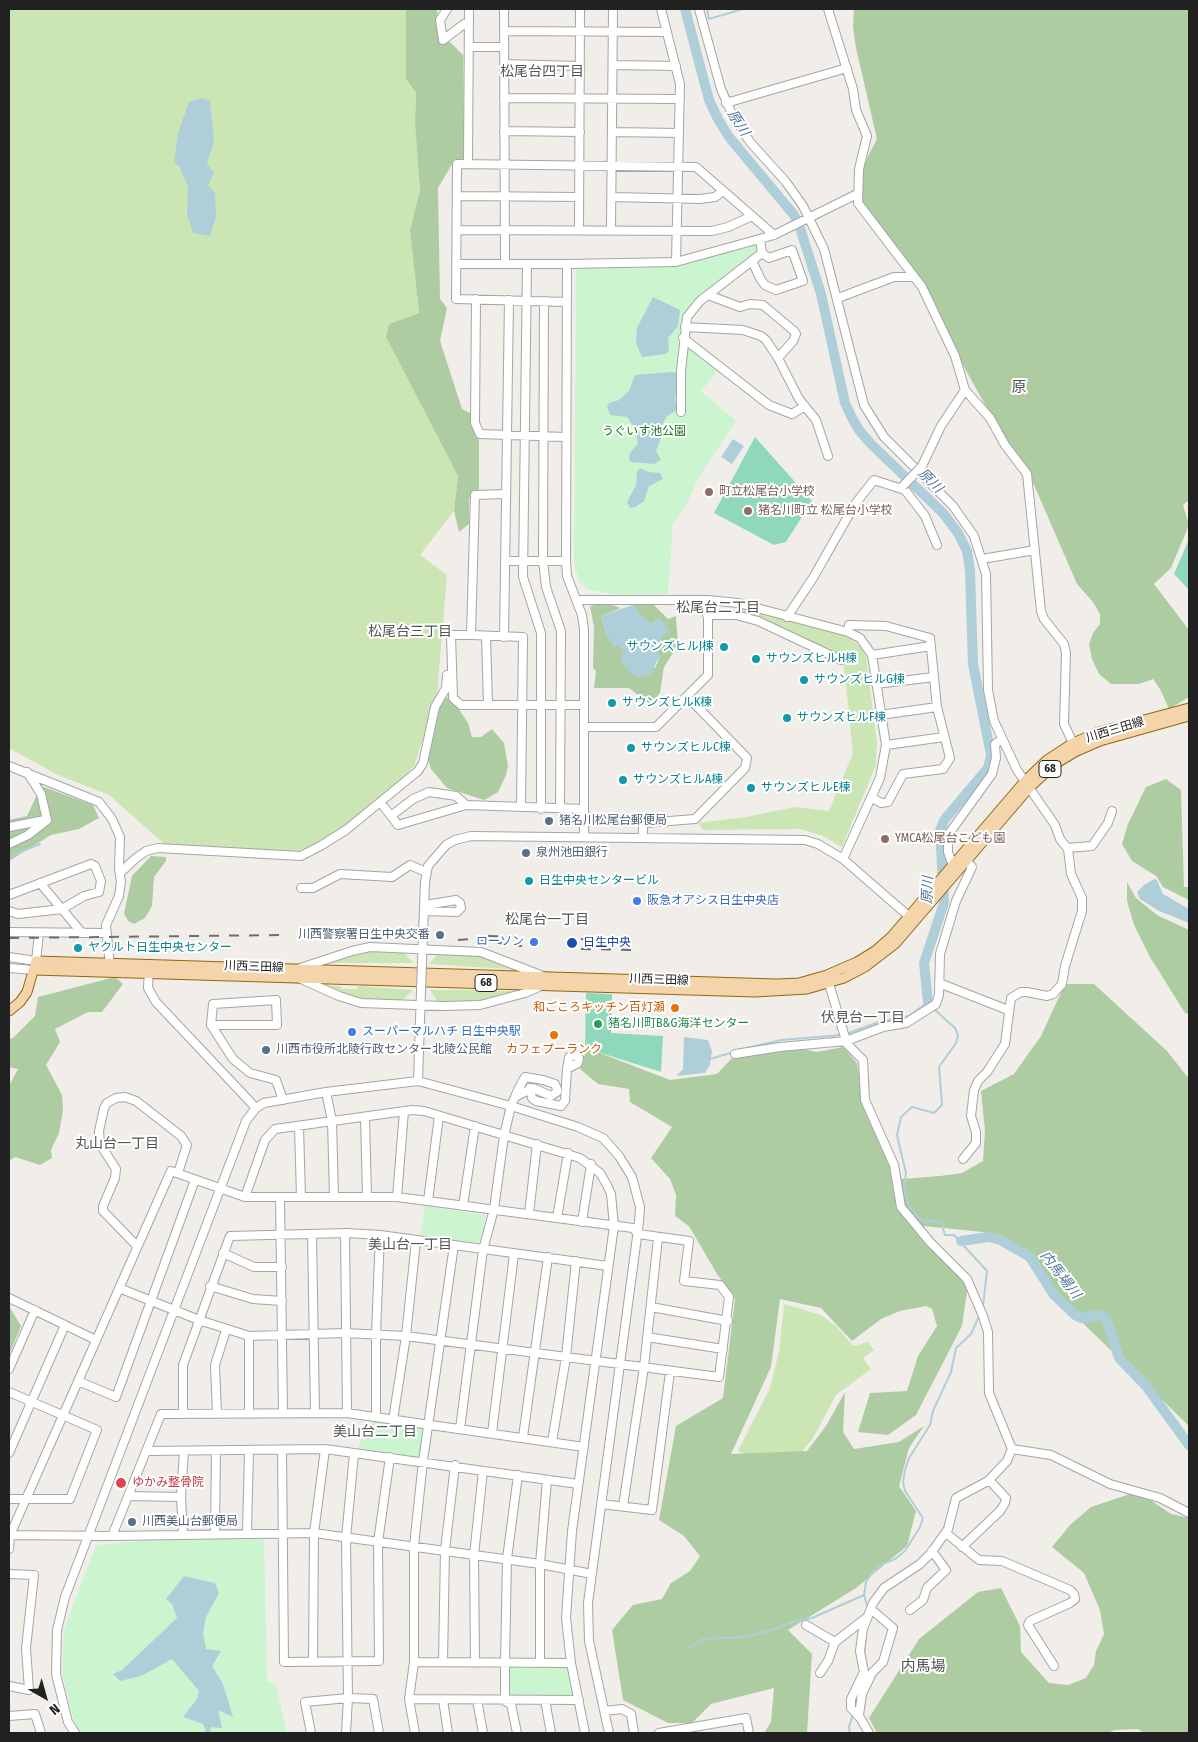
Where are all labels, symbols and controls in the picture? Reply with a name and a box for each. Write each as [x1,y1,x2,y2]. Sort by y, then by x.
district label: 松尾台四丁目 [500,64,584,80]
water label: 原川 [723,107,753,139]
district label: 原 [1012,379,1026,397]
park label: うぐいす池公園 [602,425,686,439]
water label: 原川 [914,465,946,497]
place label: 町立松尾台小学校 [719,485,815,499]
marker: 町立松尾台小学校 [703,486,715,498]
place label: 猪名川町立 松尾台小学校 [758,504,893,518]
marker: 猪名川町立 松尾台小学校 [742,505,754,517]
district label: 松尾台二丁目 [676,600,760,616]
district label: 松尾台三丁目 [368,624,452,640]
place label: サウンズヒルJ棟 [627,640,714,654]
marker: サウンズヒルJ棟 [718,641,730,653]
place label: サウンズヒルH棟 [766,652,857,666]
marker: サウンズヒルH棟 [750,653,762,665]
place label: サウンズヒルG棟 [814,673,905,687]
marker: サウンズヒルG棟 [798,674,810,686]
place label: サウンズヒルK棟 [622,696,712,710]
marker: サウンズヒルK棟 [606,697,618,709]
place label: サウンズヒルF棟 [797,711,886,725]
marker: サウンズヒルF棟 [781,712,793,724]
street label: 川西三田線 [1084,714,1146,746]
place label: サウンズヒルC棟 [641,741,731,755]
marker: サウンズヒルC棟 [625,742,637,754]
road number: 68 [1039,761,1061,778]
place label: サウンズヒルA棟 [633,773,723,787]
marker: サウンズヒルA棟 [617,774,629,786]
place label: サウンズヒルE棟 [761,781,851,795]
marker: サウンズヒルE棟 [745,782,757,794]
place label: 猪名川松尾台郵便局 [559,814,667,828]
marker: 猪名川松尾台郵便局 [543,815,555,827]
place label: YMCA松尾台こども園 [895,832,1006,846]
marker: YMCA松尾台こども園 [879,833,891,845]
place label: 泉州池田銀行 [536,846,608,860]
marker: 泉州池田銀行 [520,847,532,859]
place label: 日生中央センタービル [539,874,659,888]
marker: 日生中央センタービル [523,875,535,887]
water label: 原川 [919,876,937,904]
place label: 阪急オアシス日生中央店 [647,894,779,908]
marker: 阪急オアシス日生中央店 [631,895,643,907]
district label: 松尾台一丁目 [505,912,589,928]
place label: 川西警察署日生中央交番 [298,928,430,942]
marker: 川西警察署日生中央交番 [434,929,446,941]
place label: ローソン [476,935,524,949]
marker: ローソン [528,936,540,948]
marker: 日生中央 [565,936,579,950]
place label: 日生中央 [583,936,631,950]
place label: ヤクルト日生中央センター [88,941,232,955]
marker: ヤクルト日生中央センター [72,942,84,954]
street label: 川西三田線 [224,959,284,975]
street label: 川西三田線 [629,972,689,988]
road number: 68 [475,974,497,991]
place label: 和ごころキッチン百灯瀬 [533,1001,665,1015]
marker: 和ごころキッチン百灯瀬 [669,1002,681,1014]
district label: 伏見台一丁目 [821,1010,905,1026]
place label: 猪名川町B&G海洋センター [608,1017,749,1031]
marker: 猪名川町B&G海洋センター [592,1018,604,1030]
place label: スーパーマルハチ 日生中央駅 [362,1025,521,1039]
marker: スーパーマルハチ 日生中央駅 [346,1026,358,1038]
marker: カフェプーランク [548,1029,560,1041]
place label: 川西市役所北陵行政センター北陵公民館 [276,1043,492,1057]
place label: カフェプーランク [506,1043,602,1057]
marker: 川西市役所北陵行政センター北陵公民館 [260,1044,272,1056]
district label: 丸山台一丁目 [75,1136,159,1152]
district label: 美山台一丁目 [368,1237,452,1253]
water label: 内馬場川 [1036,1248,1084,1302]
district label: 美山台二丁目 [333,1424,417,1440]
marker: ゆかみ整骨院 [114,1476,128,1490]
place label: ゆかみ整骨院 [132,1476,204,1490]
place label: 川西美山台郵便局 [142,1515,238,1529]
marker: 川西美山台郵便局 [126,1516,138,1528]
district label: 内馬場 [901,1658,945,1676]
north arrow [20,1672,70,1722]
text: N [46,1700,63,1718]

